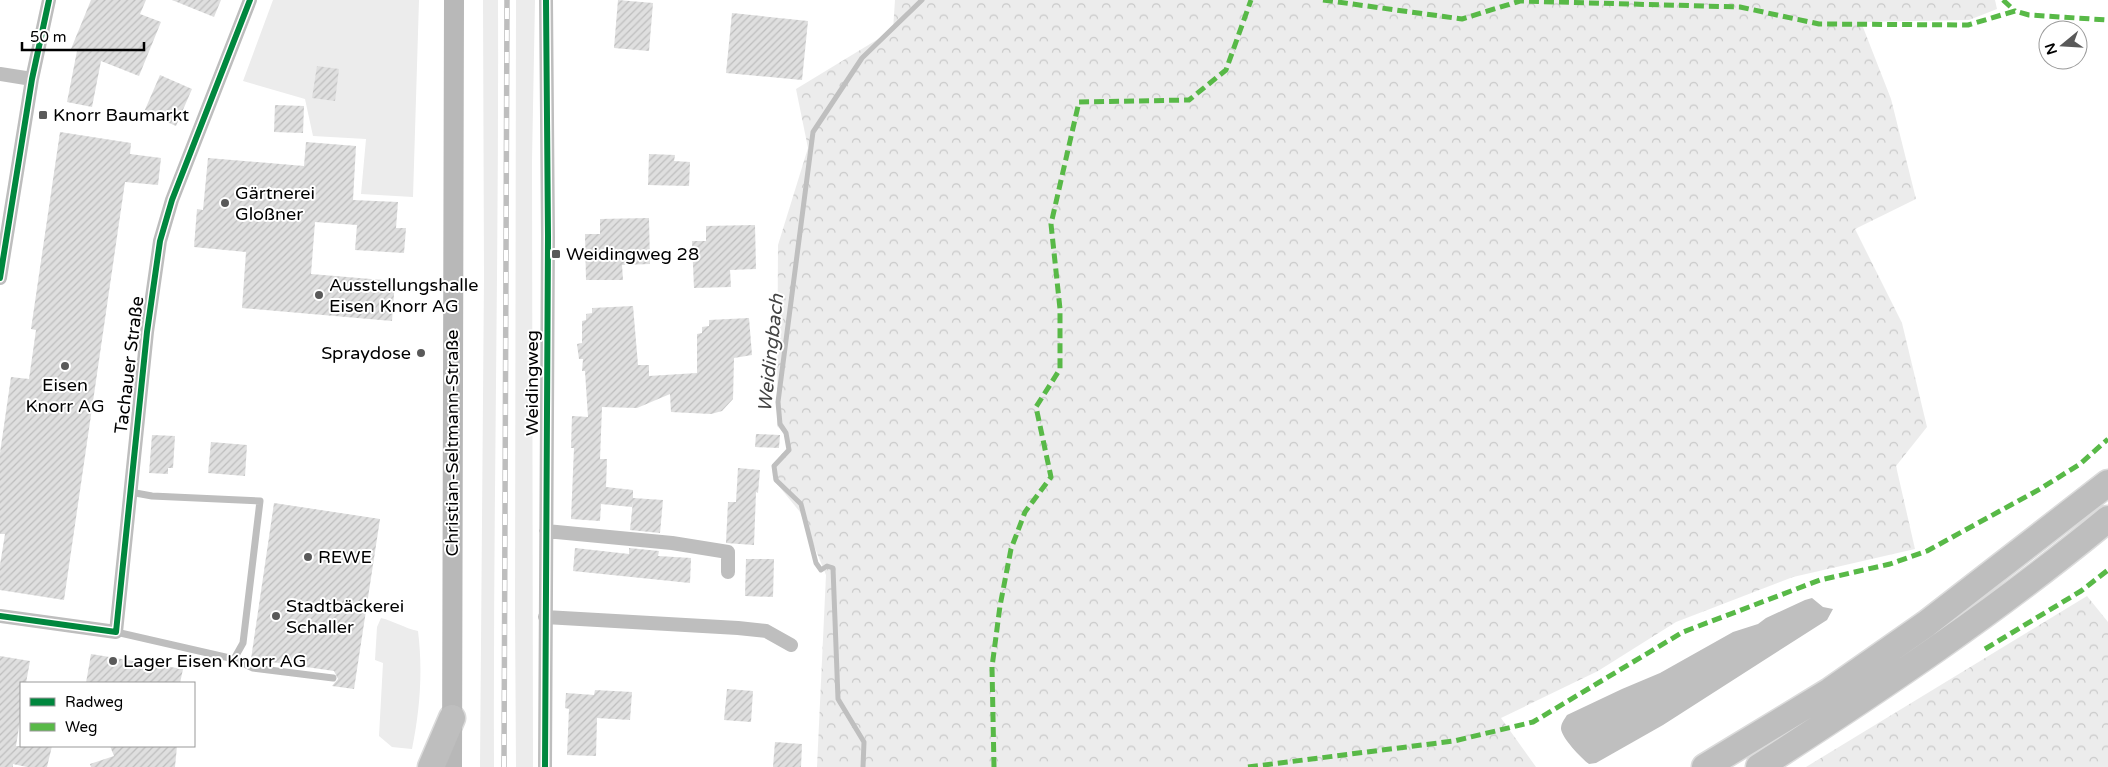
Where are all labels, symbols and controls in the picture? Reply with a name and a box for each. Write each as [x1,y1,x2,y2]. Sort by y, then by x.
scale bar [22,20,145,52]
north arrow [2038,20,2088,70]
text: 50 m [30,28,67,46]
text: N [2041,41,2061,57]
place label: Knorr Baumarkt [53,104,189,126]
marker: Knorr Baumarkt [37,109,49,121]
place label: Gärtnerei Gloßner [235,182,315,225]
marker: Gärtnerei Gloßner [219,197,231,209]
place label: Weidingweg 28 [566,243,699,265]
marker: Weidingweg 28 [550,248,562,260]
place label: Ausstellungshalle Eisen Knorr AG [329,274,478,317]
marker: Ausstellungshalle Eisen Knorr AG [313,289,325,301]
water label: Weidingbach [754,293,788,413]
street label: Tachauer Straße [110,295,148,435]
street label: Christian-Seltmann-Straße [441,330,463,556]
street label: Weidingweg [521,330,543,436]
place label: Spraydose [321,342,411,364]
marker: Spraydose [415,347,427,359]
marker: Eisen Knorr AG [59,360,71,372]
place label: Eisen Knorr AG [25,374,105,417]
place label: REWE [318,546,372,568]
marker: REWE [302,551,314,563]
place label: Stadtbäckerei Schaller [286,595,404,638]
marker: Stadtbäckerei Schaller [270,610,282,622]
place label: Lager Eisen Knorr AG [123,650,306,672]
marker: Lager Eisen Knorr AG [107,655,119,667]
legend [20,682,195,747]
text: Radweg [65,693,123,711]
text: Weg [65,718,97,736]

